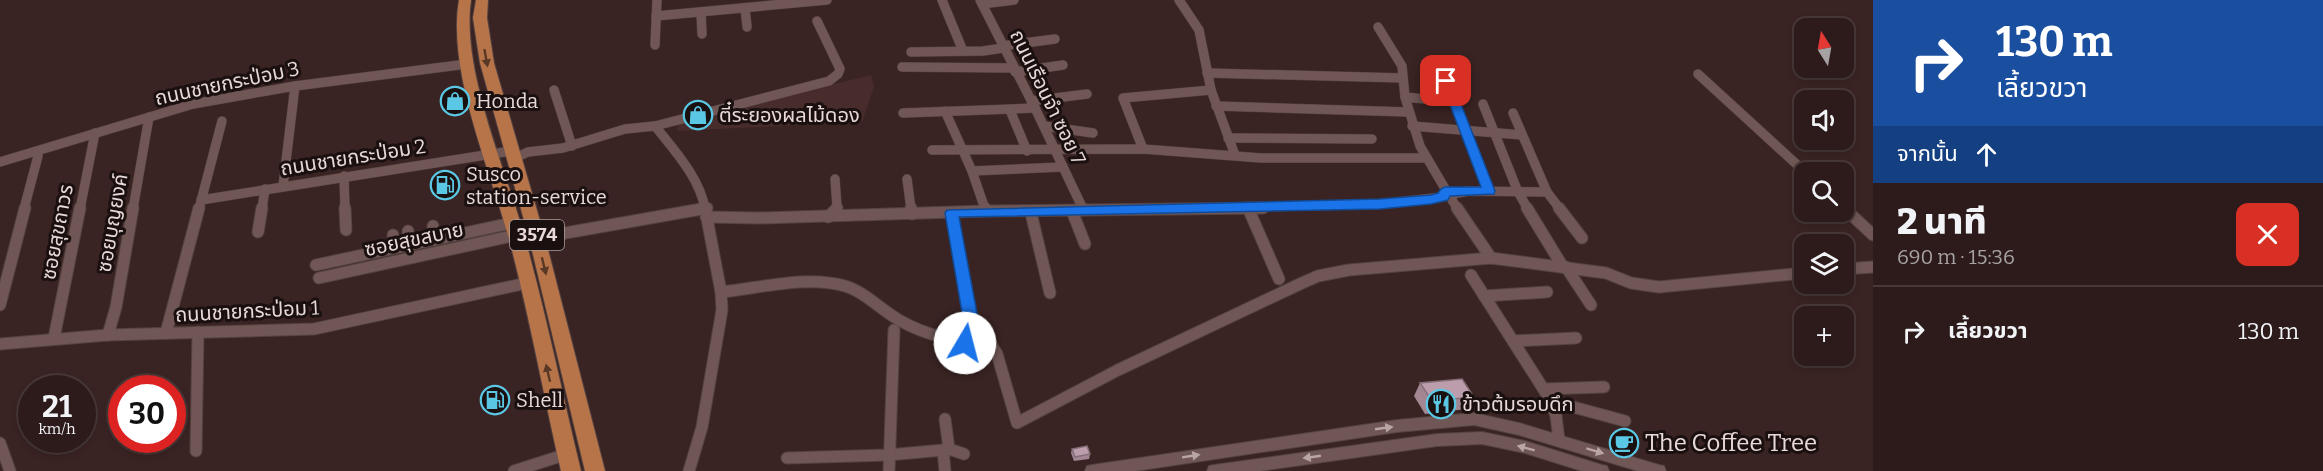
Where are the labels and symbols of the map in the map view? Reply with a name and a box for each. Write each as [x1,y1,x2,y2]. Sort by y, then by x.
north arrow [1794,18,1854,78]
street label: ถนนเรือนจำ ซอย 7 [1005,26,1091,168]
one-way arrow [482,49,491,68]
pin [1420,55,1471,106]
street label: ถนนชายกระป่อม 3 [152,56,302,110]
shop icon: Honda [439,85,471,117]
place label: Honda [476,89,538,113]
shop icon: ตี๋ระยองผลไม้ดอง [682,99,714,131]
place label: ตี๋ระยองผลไม้ดอง [719,101,860,127]
street label: ถนนชายกระป่อม 2 [279,134,427,180]
place label: Susco station-service [466,162,607,209]
fuel station icon: Susco station-service [429,169,461,201]
street label: ซอยบุญยงค์ [92,172,132,274]
street label: ซอยสุขถาวร [36,182,78,282]
street label: ซอยสุขสบาย [362,217,466,261]
road number: 3574 [510,220,564,250]
one-way arrow [540,257,550,275]
street label: ถนนชายกระป่อม 1 [174,295,320,327]
position arrow [933,311,997,375]
one-way arrow [543,364,553,382]
speed limit sign: 30 [108,375,186,453]
fuel station icon: Shell [479,384,511,416]
place label: Shell [516,388,563,412]
restaurant icon: ข้าวต้มรอบดึก [1425,388,1457,420]
place label: ข้าวต้มรอบดึก [1462,392,1574,416]
one-way arrow [1375,424,1394,433]
cafe icon: The Coffee Tree [1608,427,1640,459]
place label: The Coffee Tree [1645,429,1817,457]
one-way arrow [1517,443,1535,452]
one-way arrow [1586,447,1604,456]
one-way arrow [1182,451,1201,460]
one-way arrow [1303,452,1322,461]

